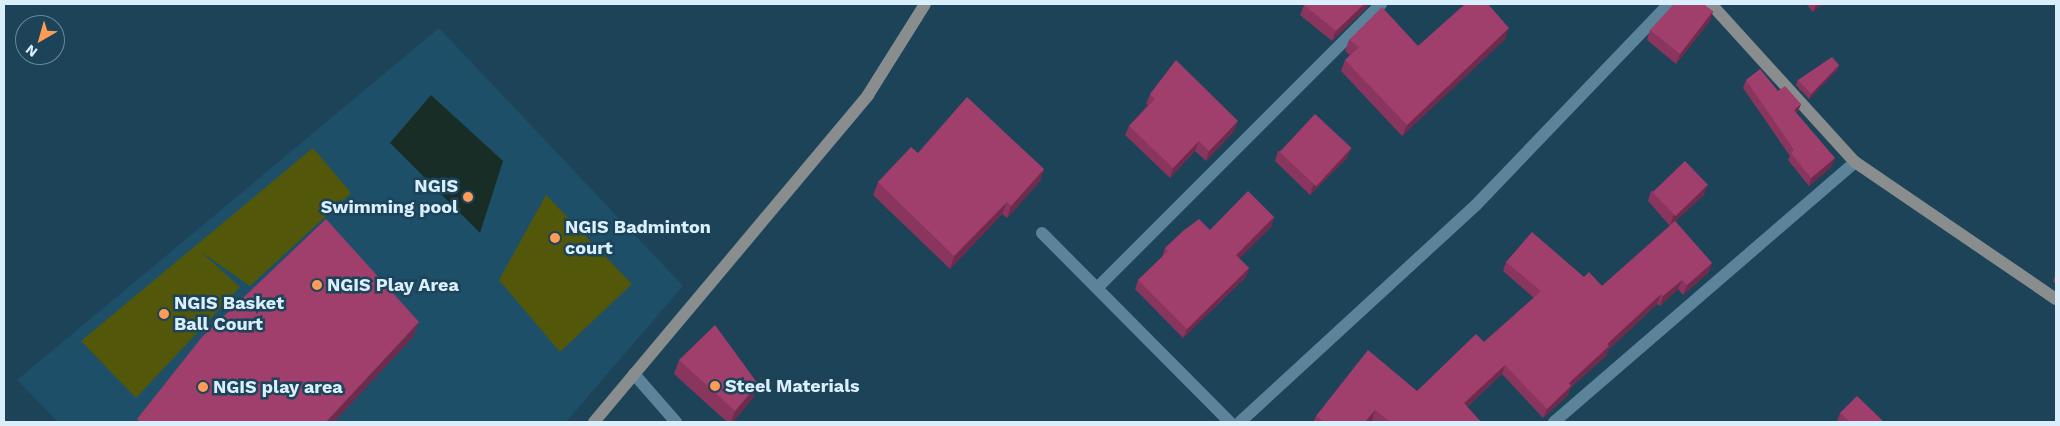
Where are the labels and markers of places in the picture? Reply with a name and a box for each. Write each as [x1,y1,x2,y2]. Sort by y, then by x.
place label: NGIS Swimming pool [321,176,458,218]
marker: NGIS Swimming pool [462,191,474,203]
place label: NGIS Badminton court [565,217,711,260]
marker: NGIS Badminton court [549,232,561,244]
place label: NGIS Play Area [327,274,460,296]
marker: NGIS Play Area [311,279,323,291]
place label: NGIS Basket Ball Court [174,293,284,336]
marker: NGIS Basket Ball Court [158,308,170,320]
place label: Steel Materials [725,375,860,397]
place label: NGIS play area [213,376,343,398]
marker: Steel Materials [709,380,721,392]
marker: NGIS play area [197,381,209,393]

